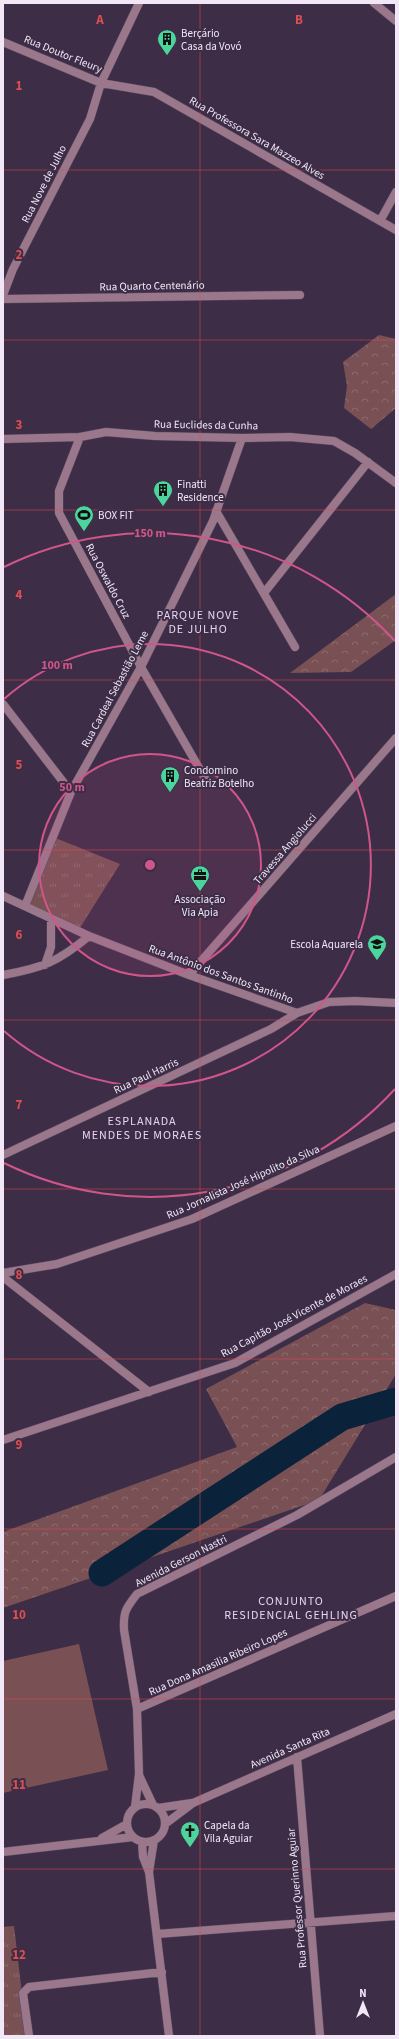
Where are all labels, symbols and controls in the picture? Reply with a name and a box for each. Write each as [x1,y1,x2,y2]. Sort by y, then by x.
text: A [95,11,104,29]
text: B [295,11,303,29]
place label: Berçário Casa da Vovó [181,26,242,54]
building icon: Berçário Casa da Vovó [156,28,178,56]
street label: Rua Doutor Fleury [22,31,104,77]
text: 1 [16,77,23,95]
street label: Rua Professora Sara Mazzeo Alves [187,93,328,183]
street label: Rua Nove de Julho [18,142,70,226]
text: 2 [16,246,23,264]
street label: Rua Quarto Centenário [99,278,205,294]
text: 3 [16,416,23,434]
street label: Rua Euclides da Cunha [154,417,258,433]
place label: Finatti Residence [177,477,224,505]
building icon: Finatti Residence [152,479,174,507]
sports icon: BOX FIT [73,504,95,532]
place label: BOX FIT [98,508,134,523]
text: 150 m [134,525,166,542]
street label: Rua Oswaldo Cruz [82,541,134,621]
text: 4 [16,586,23,604]
district label: PARQUE NOVE DE JULHO [156,607,240,638]
street label: Rua Cardeal Sebastião Leme [78,628,152,750]
text: 100 m [41,657,73,674]
text: 5 [16,756,23,774]
place label: Condomino Beatriz Botelho [184,763,254,791]
building icon: Condomino Beatriz Botelho [159,765,181,793]
text: 50 m [59,779,85,796]
street label: Travessa Angiolucci [250,810,320,888]
centre of rings [143,858,157,872]
office icon: Associação Via Apia [189,864,211,892]
place label: Associação Via Apia [174,892,226,920]
text: 6 [16,926,23,944]
school or university icon: Escola Aquarela [366,933,388,961]
place label: Escola Aquarela [290,937,363,952]
street label: Rua Antônio dos Santos Santinho [147,941,295,1007]
street label: Rua Paul Harris [111,1054,181,1098]
text: 7 [16,1096,23,1114]
district label: ESPLANADA MENDES DE MORAES [82,1113,202,1144]
street label: Rua Jornalista José Hipolito da Silva [164,1141,322,1223]
text: 8 [16,1266,23,1284]
street label: Rua Capitão José Vicente de Moraes [218,1271,370,1361]
text: 9 [16,1436,23,1454]
street label: Avenida Gerson Nastri [133,1531,229,1591]
district label: CONJUNTO RESIDENCIAL GEHLING [224,1593,358,1624]
text: 10 [12,1606,26,1624]
street label: Rua Dona Amasilia Ribeiro Lopes [146,1624,290,1699]
street label: Avenida Santa Rita [248,1724,332,1772]
text: 11 [12,1776,26,1794]
place label: Capela da Vila Aguiar [204,1818,253,1846]
church icon: Capela da Vila Aguiar [179,1820,201,1848]
street label: Rua Professor Querinno Aguiar [283,1827,311,1969]
text: 12 [12,1946,26,1964]
north arrow [343,1983,383,2023]
text: N [359,1986,367,2001]

